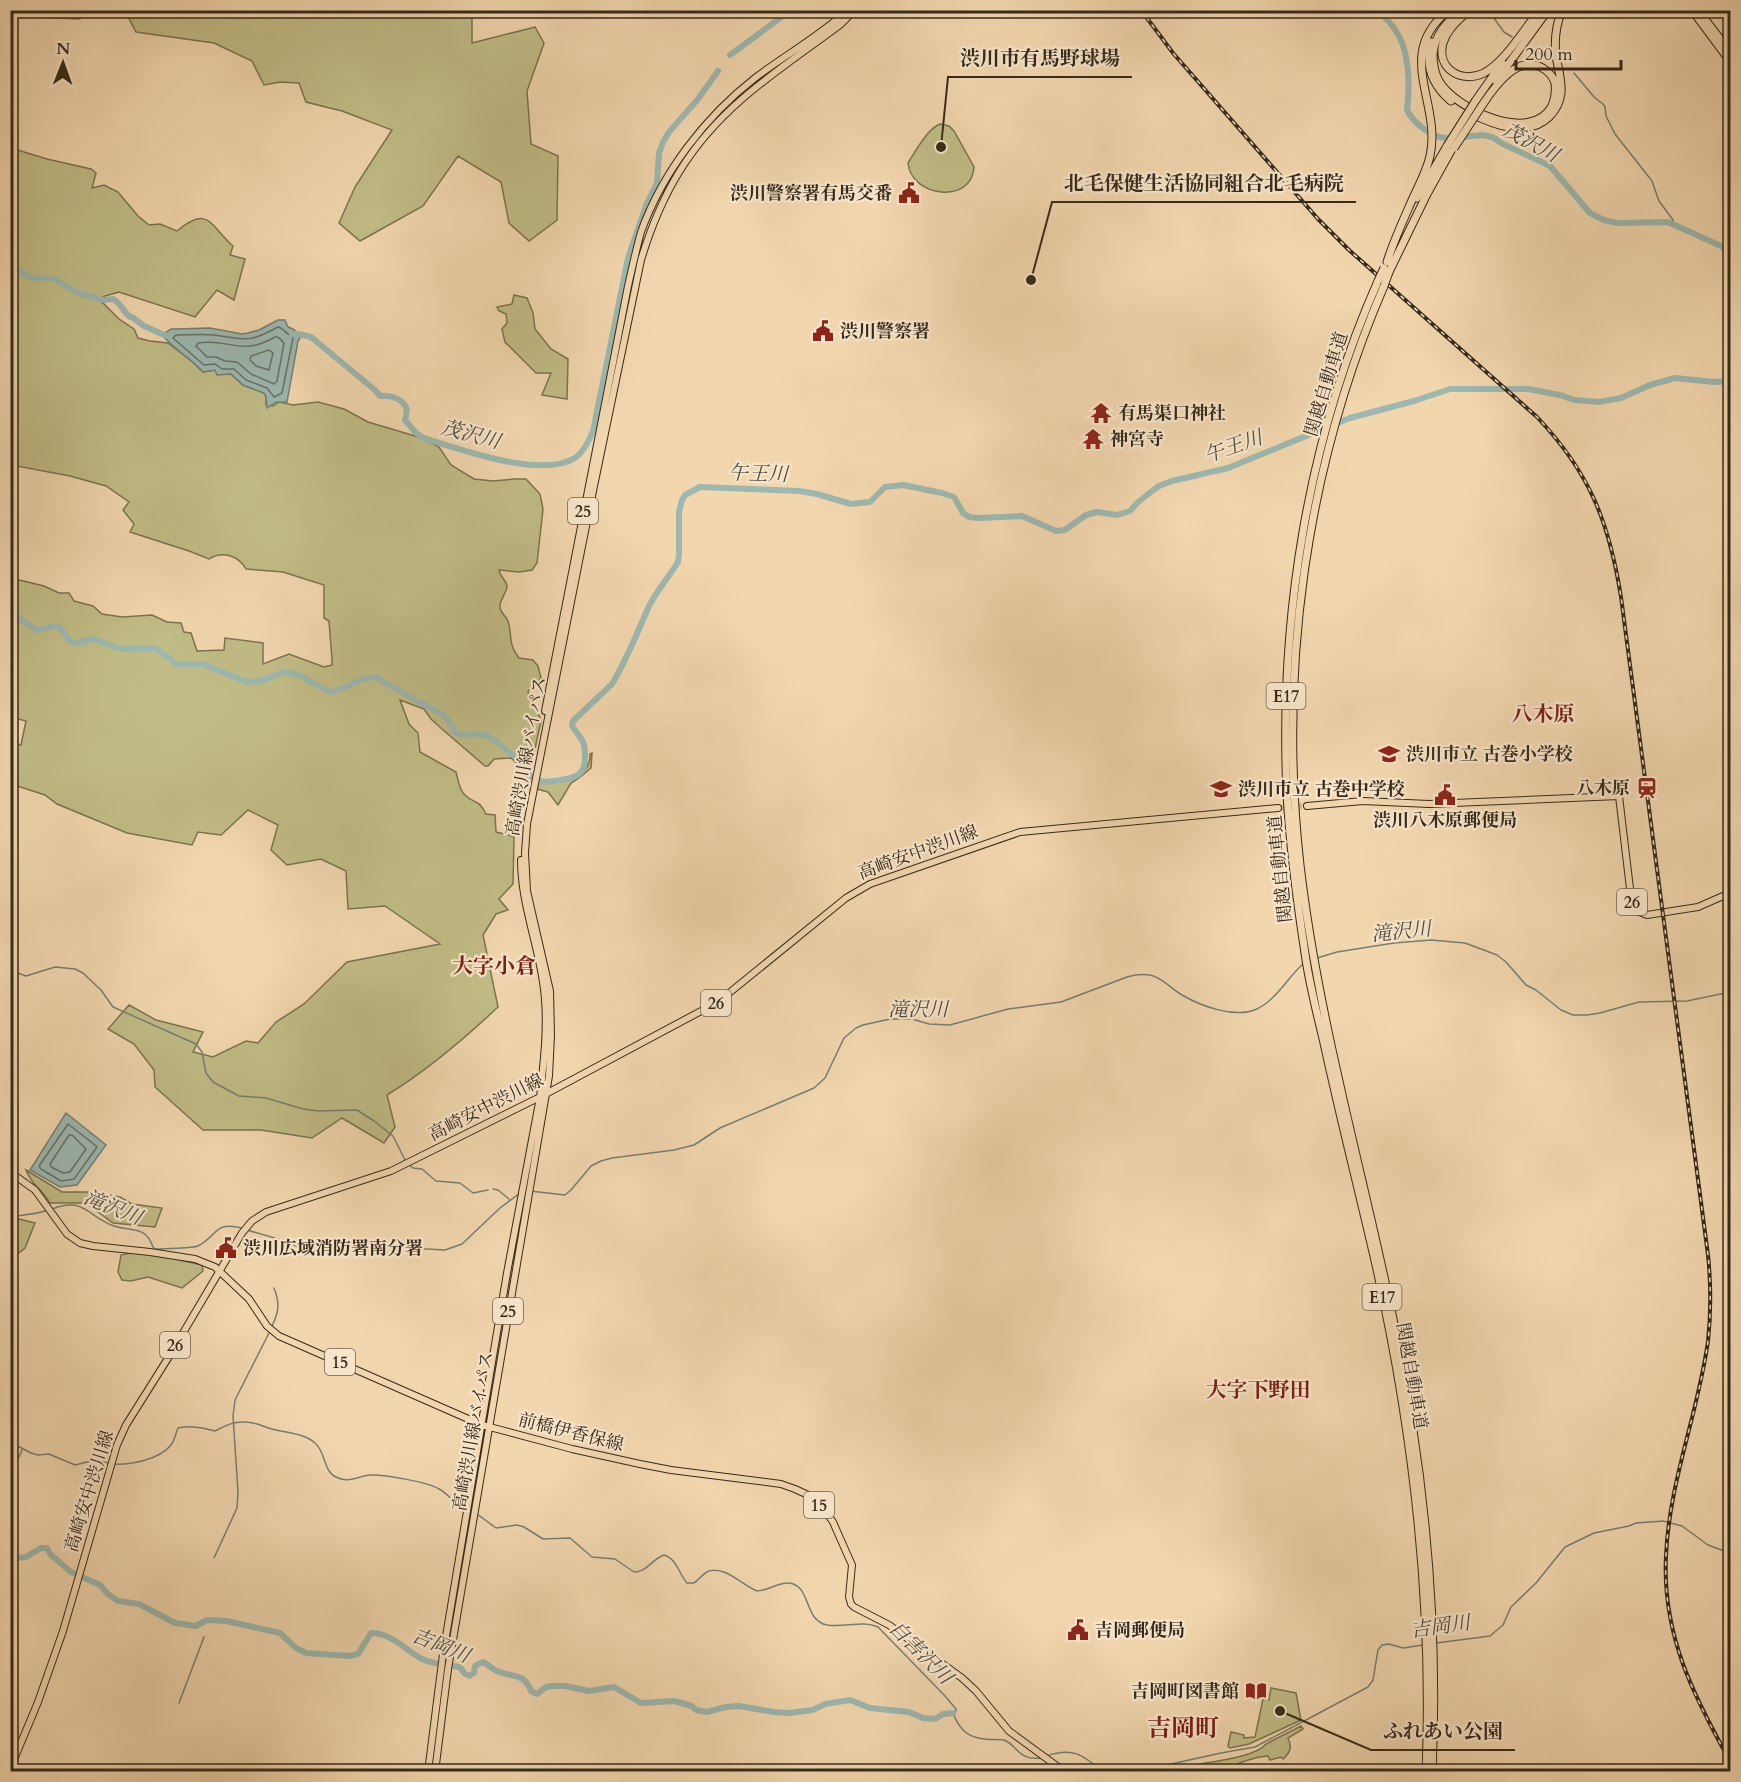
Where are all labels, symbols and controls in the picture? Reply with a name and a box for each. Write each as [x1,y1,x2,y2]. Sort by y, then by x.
north arrow [33,33,93,93]
scale bar [1516,33,1621,71]
text: N [56,38,70,60]
callout: 渋川市有馬野球場 [948,39,1132,77]
text: 200 m [1525,42,1573,67]
text: 渋川市有馬野球場 [960,45,1120,72]
water label: 茂沢川 [1498,116,1565,169]
callout: 北毛保健生活協同組合北毛病院 [1052,164,1356,202]
text: 北毛保健生活協同組合北毛病院 [1064,170,1344,197]
place label: 渋川警察署有馬交番 [730,181,892,206]
public building icon: 渋川警察署有馬交番 [897,181,921,205]
public building icon: 渋川警察署 [811,319,835,343]
place label: 渋川警察署 [840,319,930,344]
street label: 関越自動車道 [1299,329,1354,439]
temple icon: 有馬渠口神社 [1089,401,1113,425]
place label: 有馬渠口神社 [1118,401,1226,426]
water label: 茂沢川 [438,414,505,456]
water label: 午王川 [1200,423,1268,469]
temple icon: 神宮寺 [1081,427,1105,451]
place label: 神宮寺 [1110,427,1164,452]
water label: 午王川 [728,459,790,488]
road number: 25 [568,498,598,524]
street label: 高崎渋川線バイパス [500,674,553,838]
road number: E17 [1266,683,1306,709]
district label: 八木原 [1512,700,1575,729]
school or university icon: 渋川市立 古巻小学校 [1377,742,1401,766]
place label: 渋川市立 古巻小学校 [1406,742,1573,767]
place label: 八木原 [1576,776,1630,801]
station icon: 八木原 [1635,776,1659,800]
school or university icon: 渋川市立 古巻中学校 [1209,777,1233,801]
place label: 渋川市立 古巻中学校 [1238,777,1405,802]
public building icon: 渋川八木原郵便局 [1433,783,1457,807]
place label: 渋川八木原郵便局 [1373,808,1517,833]
street label: 関越自動車道 [1262,814,1299,924]
street label: 高崎安中渋川線 [855,819,982,886]
road number: 26 [1617,889,1647,915]
water label: 滝沢川 [1370,915,1434,948]
district label: 大字小倉 [452,952,536,981]
road number: 26 [701,990,731,1016]
water label: 滝沢川 [888,996,950,1023]
street label: 高崎安中渋川線 [424,1068,548,1147]
water label: 滝沢川 [80,1184,148,1232]
public building icon: 渋川広域消防署南分署 [214,1236,238,1260]
place label: 渋川広域消防署南分署 [243,1236,423,1261]
road number: E17 [1362,1284,1402,1310]
road number: 25 [493,1298,523,1324]
street label: 関越自動車道 [1390,1321,1433,1431]
road number: 26 [160,1332,190,1358]
road number: 15 [325,1349,355,1375]
street label: 高崎渋川線バイパス [447,1349,500,1513]
district label: 大字下野田 [1206,1376,1311,1405]
street label: 前橋伊香保線 [515,1407,626,1458]
street label: 高崎安中渋川線 [59,1427,120,1555]
road number: 15 [804,1492,834,1518]
water label: 吉岡川 [1408,1609,1474,1644]
water label: 自害沢川 [883,1615,960,1692]
public building icon: 吉岡郵便局 [1066,1618,1090,1642]
place label: 吉岡郵便局 [1095,1618,1185,1643]
water label: 吉岡川 [408,1622,476,1670]
place label: 吉岡町図書館 [1131,1679,1239,1704]
library icon: 吉岡町図書館 [1244,1679,1268,1703]
district label: 吉岡町 [1147,1712,1219,1745]
callout: ふれあい公園 [1371,1712,1515,1750]
text: ふれあい公園 [1383,1718,1503,1745]

